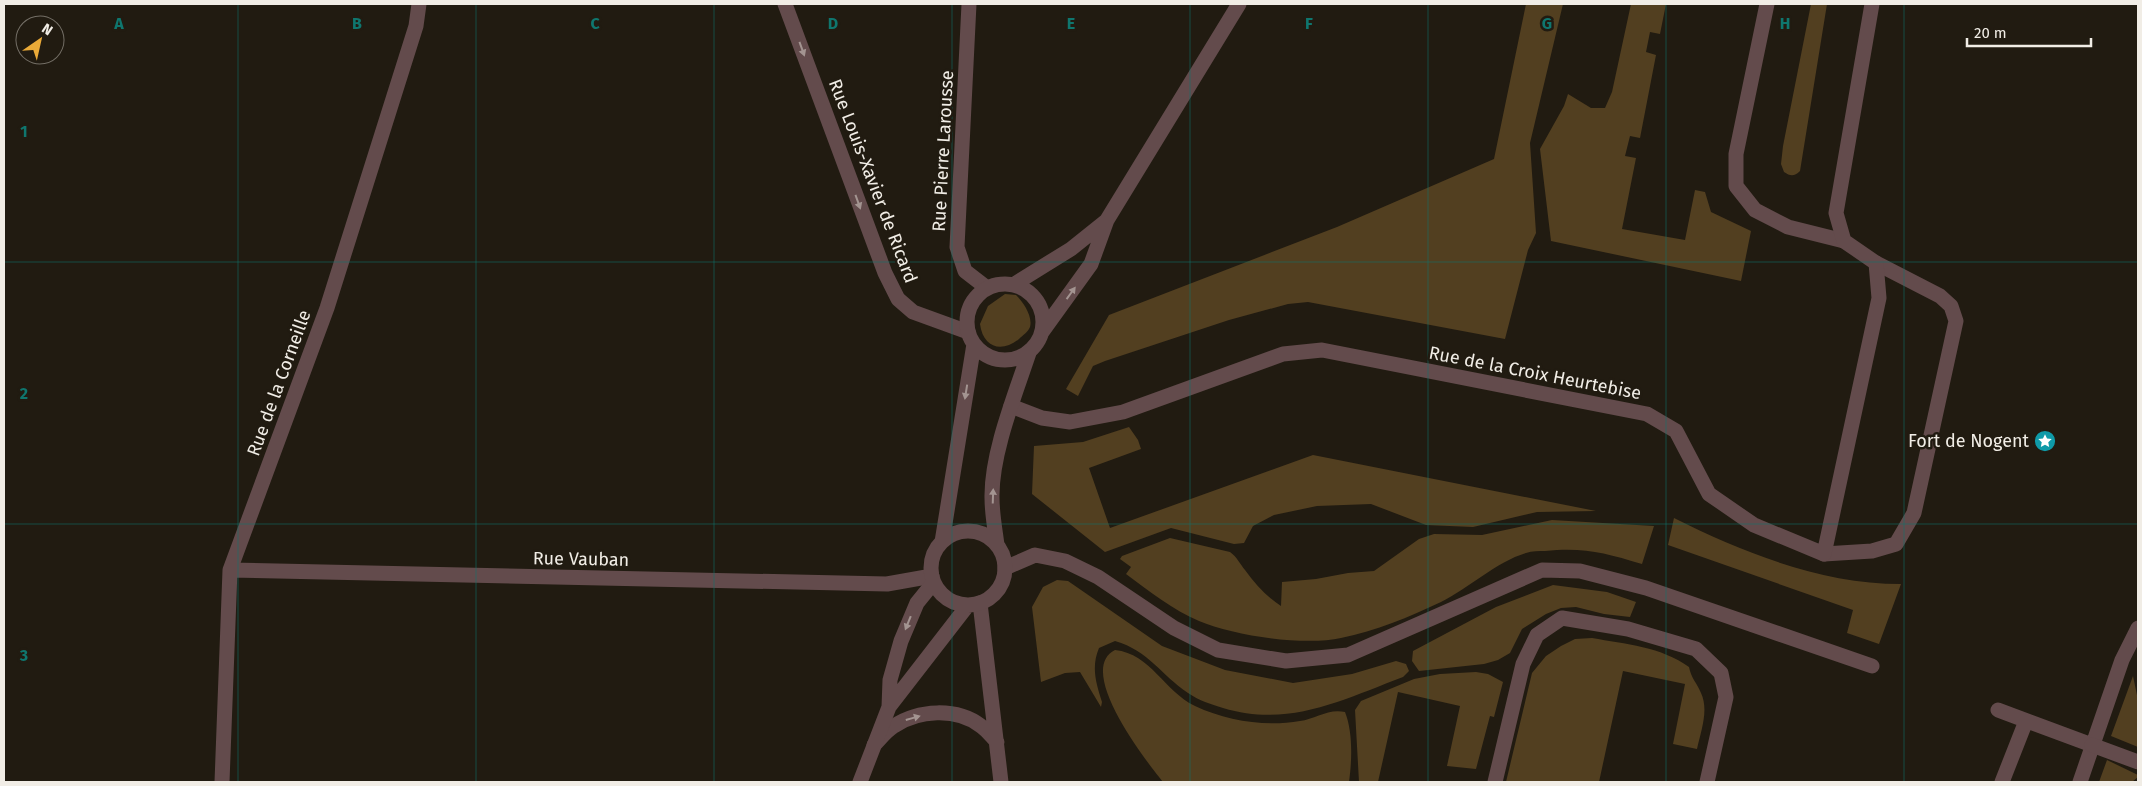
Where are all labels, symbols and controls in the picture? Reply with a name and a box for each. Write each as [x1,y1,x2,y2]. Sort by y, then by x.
text: A [113,14,124,33]
text: B [352,14,362,33]
text: C [590,14,600,33]
text: D [828,14,838,33]
text: E [1067,14,1075,33]
text: F [1305,14,1313,33]
text: G [1542,14,1552,33]
text: H [1780,14,1790,33]
north arrow [15,15,65,65]
scale bar [1967,15,2091,47]
text: N [38,20,56,39]
text: 20 m [1974,24,2007,42]
one-way arrow [799,42,806,57]
street label: Rue Pierre Larousse [928,70,958,232]
street label: Rue Louis-Xavier de Ricard [824,76,922,286]
text: 1 [20,122,28,141]
one-way arrow [854,195,862,210]
one-way arrow [1066,286,1076,299]
street label: Rue de la Corneille [242,307,316,459]
street label: Rue de la Croix Heurtebise [1427,342,1643,404]
text: 2 [20,384,28,403]
one-way arrow [962,384,970,400]
place icon: Fort de Nogent [2033,429,2057,453]
place label: Fort de Nogent [1908,430,2029,452]
one-way arrow [989,488,997,504]
street label: Rue Vauban [533,547,629,571]
one-way arrow [904,616,912,630]
text: 3 [19,646,28,665]
one-way arrow [906,713,921,721]

